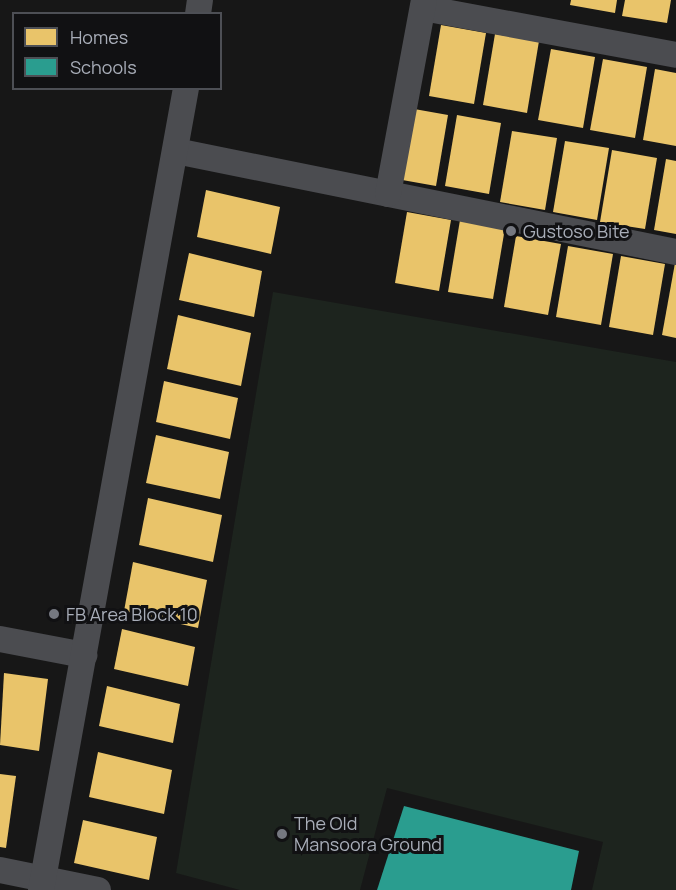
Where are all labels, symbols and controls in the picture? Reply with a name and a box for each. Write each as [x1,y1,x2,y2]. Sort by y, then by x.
legend [12,12,222,90]
text: Homes [70,25,128,49]
text: Schools [70,55,137,79]
place label: Gustoso Bite [523,220,630,242]
marker: Gustoso Bite [504,224,518,238]
place label: FB Area Block 10 [66,603,198,625]
marker: FB Area Block 10 [47,607,61,621]
place label: The Old Mansoora Ground [294,813,442,856]
marker: The Old Mansoora Ground [275,827,289,841]

